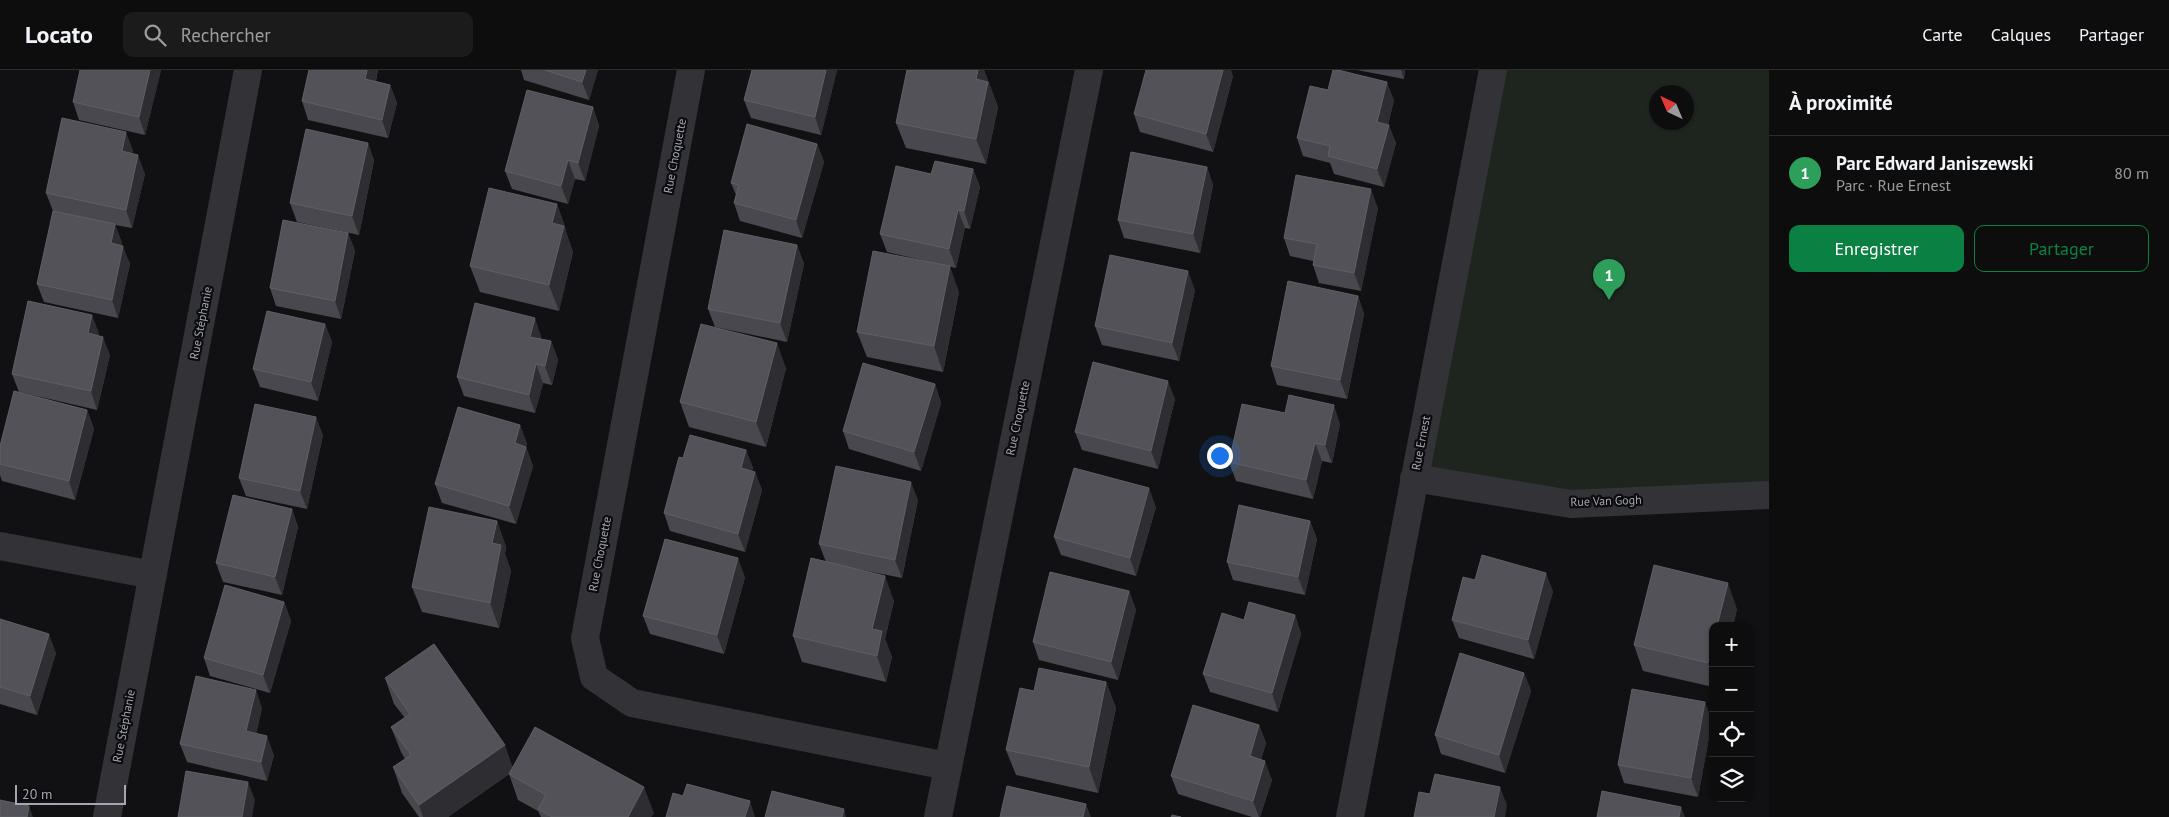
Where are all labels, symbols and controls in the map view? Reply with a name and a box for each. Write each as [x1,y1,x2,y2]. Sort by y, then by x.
search box [123,12,473,57]
text: Locato [25,19,93,50]
icon: search [141,21,169,49]
text: Rechercher [181,23,271,47]
text: Carte [1922,23,1963,46]
text: Calques [1991,23,2051,46]
text: Partager [2079,23,2144,46]
north arrow [1649,85,1694,130]
text: À proximité [1789,89,1893,116]
street label: Rue Choquette [660,117,689,195]
text: Parc Edward Janiszewski [1836,151,2034,175]
text: 1 [1800,163,1810,183]
text: 80 m [2114,163,2149,183]
text: Parc · Rue Ernest [1836,175,1951,195]
button: Enregistrer [1789,225,1964,272]
button: Partager [1974,225,2149,272]
pin: 1 [1593,259,1625,300]
street label: Rue Stéphanie [186,285,215,361]
street label: Rue Choquette [1002,379,1033,457]
street label: Rue Ernest [1408,414,1433,471]
your location [1207,443,1233,469]
street label: Rue Van Gogh [1570,492,1642,509]
street label: Rue Choquette [585,515,614,593]
map controls [1709,622,1754,802]
button: + [1709,622,1754,667]
button: − [1709,667,1754,712]
street label: Rue Stéphanie [109,688,138,764]
button: locate [1709,712,1754,757]
button: layers [1709,757,1754,802]
scale bar [15,782,126,805]
text: 20 m [22,785,52,803]

